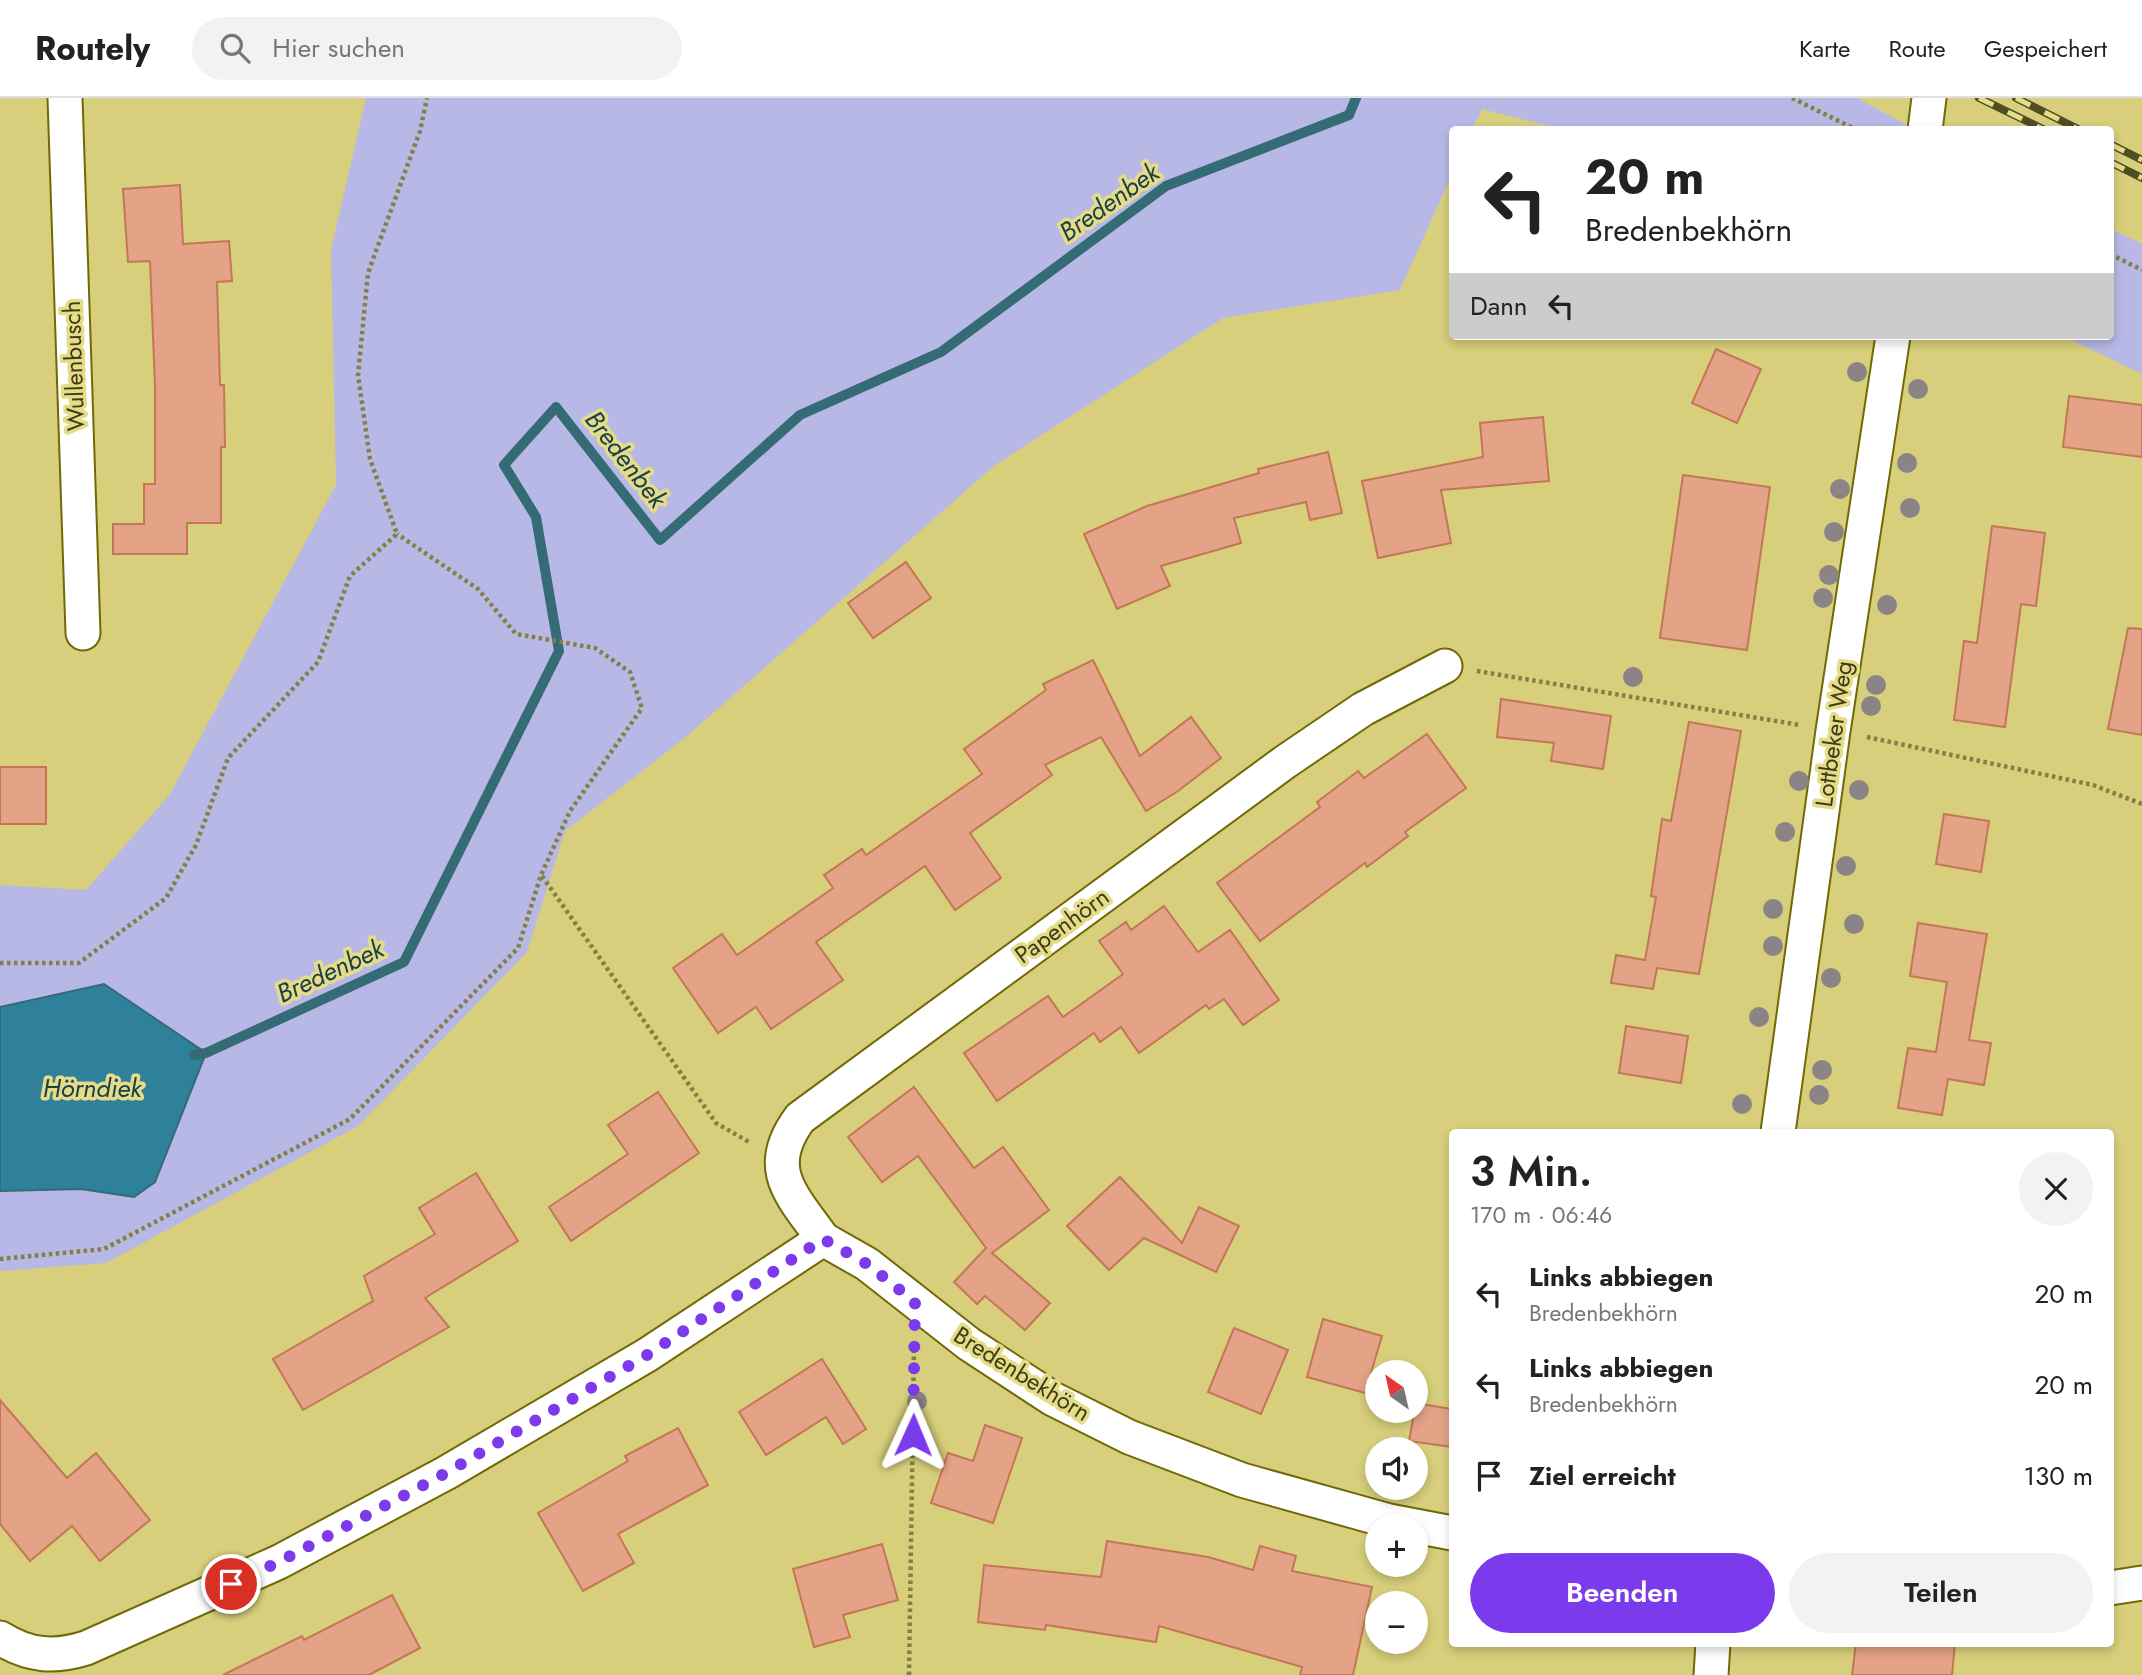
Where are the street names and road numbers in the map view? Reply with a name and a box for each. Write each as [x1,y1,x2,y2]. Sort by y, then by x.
street label: Wullenbusch [54,300,93,432]
street label: Lottbeker Weg [1806,659,1861,809]
street label: Papenhörn [1007,879,1116,972]
street label: Bredenbekhörn [947,1318,1097,1430]

